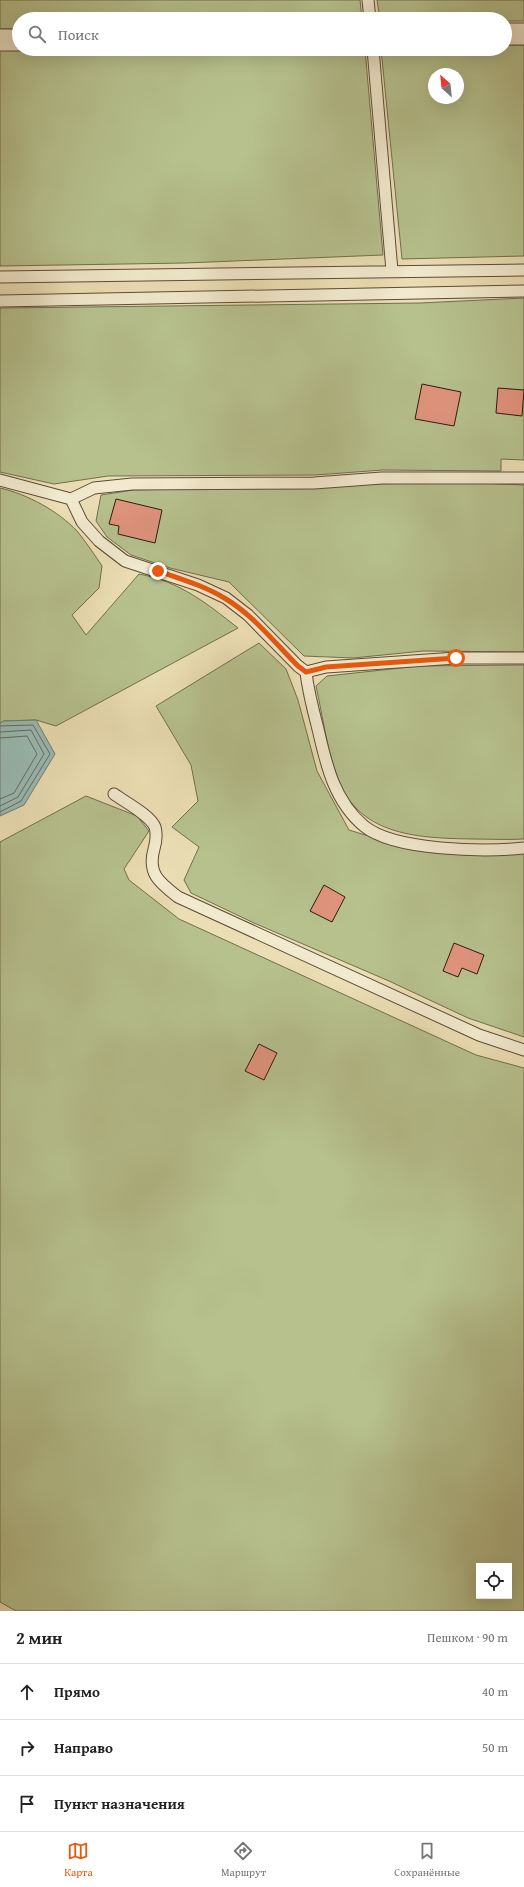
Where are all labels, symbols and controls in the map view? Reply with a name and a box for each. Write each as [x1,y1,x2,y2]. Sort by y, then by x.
search box [12,12,512,56]
icon: search [26,23,48,45]
text: Поиск [58,24,99,45]
north arrow [428,68,464,104]
route end [149,562,167,580]
route start [447,649,465,667]
map controls [476,1563,512,1599]
button: locate [476,1563,512,1599]
text: 2 мин [16,1625,62,1650]
text: Пешком · 90 m [427,1628,508,1647]
icon: ahead [16,1681,38,1703]
text: Прямо [54,1681,100,1702]
text: 40 m [482,1682,508,1701]
icon: right [16,1737,38,1759]
text: Направо [54,1737,113,1758]
text: 50 m [482,1738,508,1757]
icon: arrive [16,1793,38,1815]
text: Пункт назначения [54,1793,185,1814]
tab: Карта [64,1840,93,1880]
tab: Маршрут [221,1840,266,1880]
tab: Сохранённые [394,1840,460,1880]

